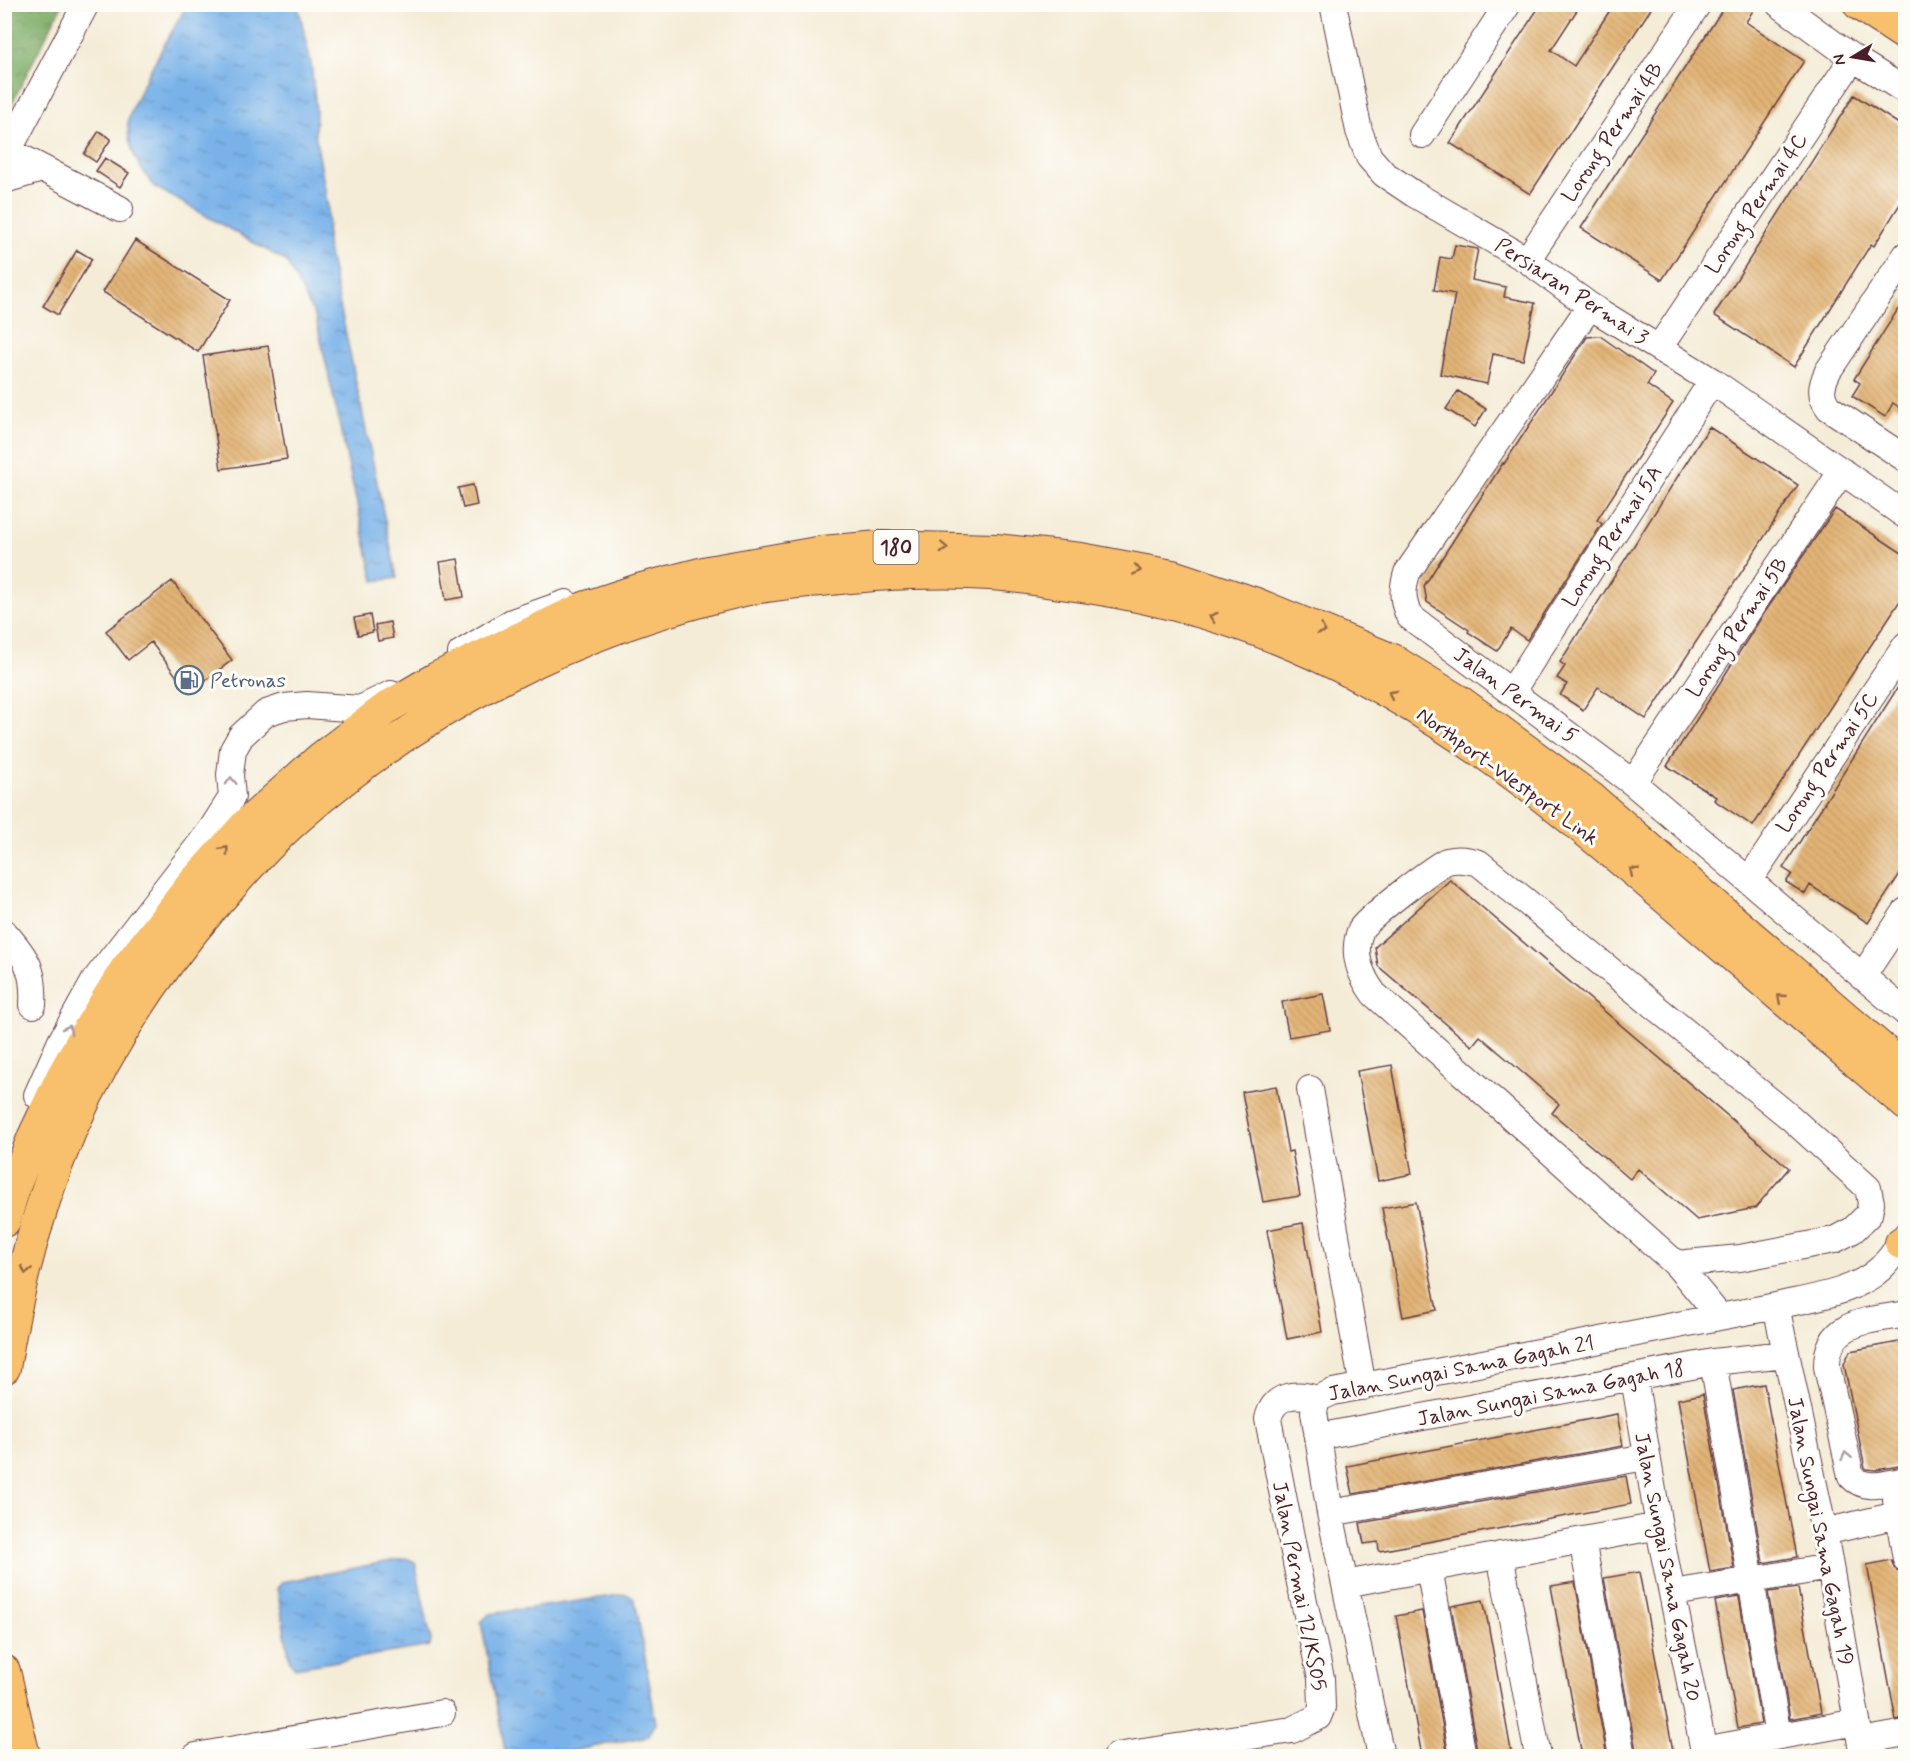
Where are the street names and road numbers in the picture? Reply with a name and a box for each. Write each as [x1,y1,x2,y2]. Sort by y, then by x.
street label: Lorong Permai 4B [1556,57,1672,209]
street label: Lorong Permai 4C [1699,127,1816,281]
street label: Persiaran Permai 3 [1489,232,1654,352]
street label: Lorong Permai 5A [1556,460,1671,614]
road number: 180 [874,530,918,564]
street label: Lorong Permai 5B [1681,552,1797,704]
street label: Jalan Permai 5 [1448,641,1583,750]
street label: Lorong Permai 5C [1770,686,1887,840]
street label: Northport-Westport Link [1411,701,1604,852]
street label: Jalan Sungai Sama Gagah 21 [1326,1329,1597,1410]
street label: Jalan Sungai Sama Gagah 18 [1415,1354,1688,1435]
street label: Jalan Sungai Sama Gagah 19 [1779,1394,1860,1668]
street label: Jalan Sungai Sama Gagah 20 [1626,1430,1707,1704]
street label: Jalan Permai 12/KS05 [1265,1479,1333,1693]

